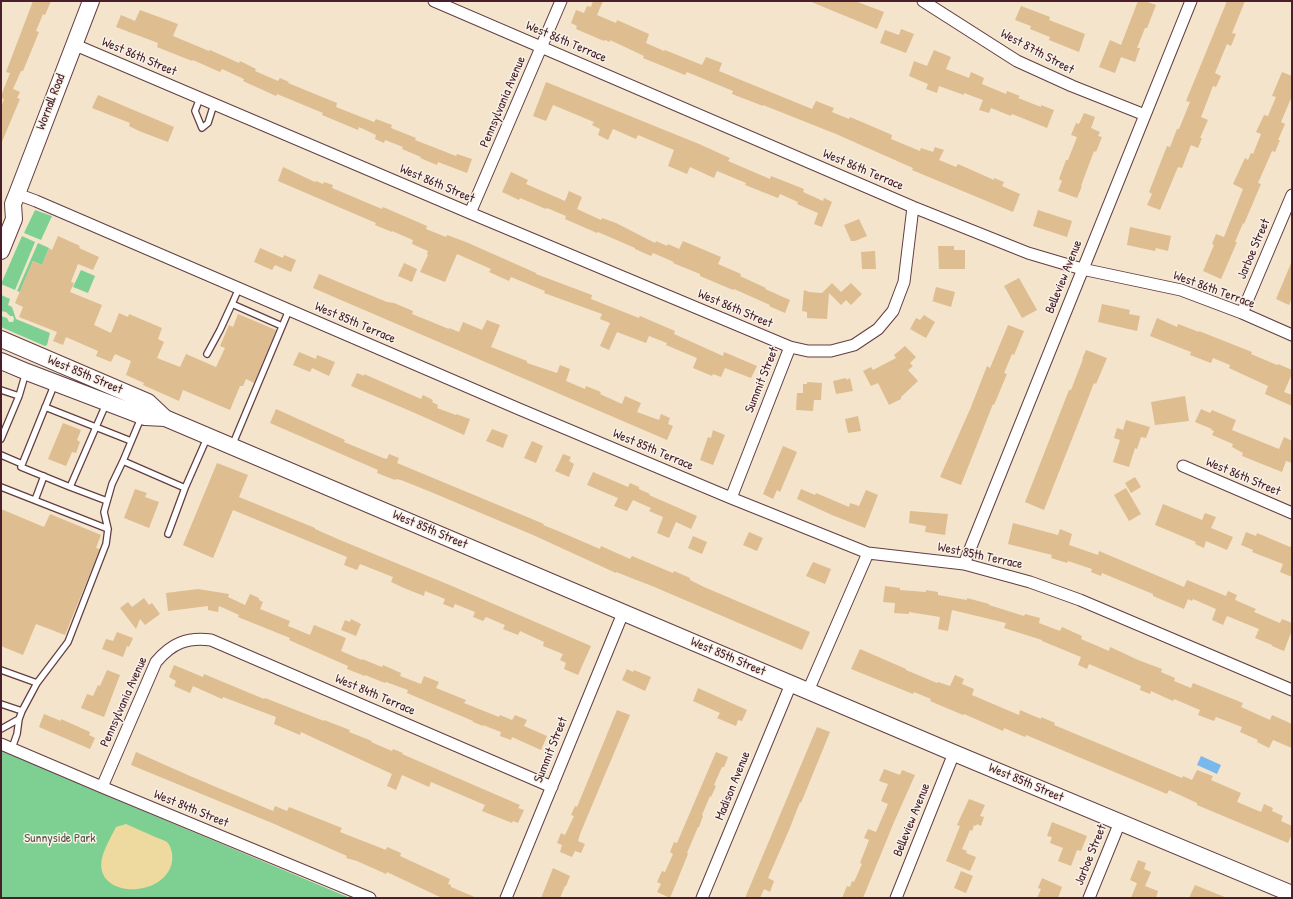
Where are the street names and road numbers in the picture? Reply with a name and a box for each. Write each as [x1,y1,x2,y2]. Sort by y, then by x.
street label: West 86th Terrace [523,18,609,66]
street label: West 87th Street [998,26,1076,78]
street label: West 86th Street [99,34,179,80]
street label: Pennsylvania Avenue [477,54,529,150]
street label: Wornall Road [33,72,69,132]
street label: West 86th Terrace [820,146,906,194]
street label: West 86th Street [397,161,477,207]
street label: Jarboe Street [1234,217,1274,281]
street label: Belleview Avenue [1042,238,1086,316]
street label: West 86th Terrace [1171,268,1257,312]
street label: West 86th Street [695,286,775,332]
street label: West 85th Terrace [312,299,398,347]
street label: Summit Street [742,345,782,415]
street label: West 85th Street [45,352,125,398]
street label: West 85th Terrace [610,426,696,474]
street label: West 86th Street [1203,454,1283,500]
street label: West 85th Street [390,507,470,553]
street label: West 85th Terrace [936,539,1024,573]
street label: West 85th Street [688,634,768,680]
street label: Pennsylvania Avenue [97,654,151,750]
street label: West 84th Terrace [333,671,417,719]
street label: Summit Street [531,715,571,785]
street label: Madison Avenue [712,749,754,823]
street label: West 85th Street [986,760,1066,806]
street label: Belleview Avenue [890,781,934,859]
street label: West 84th Street [151,787,231,831]
street label: Jarboe Street [1072,822,1110,888]

